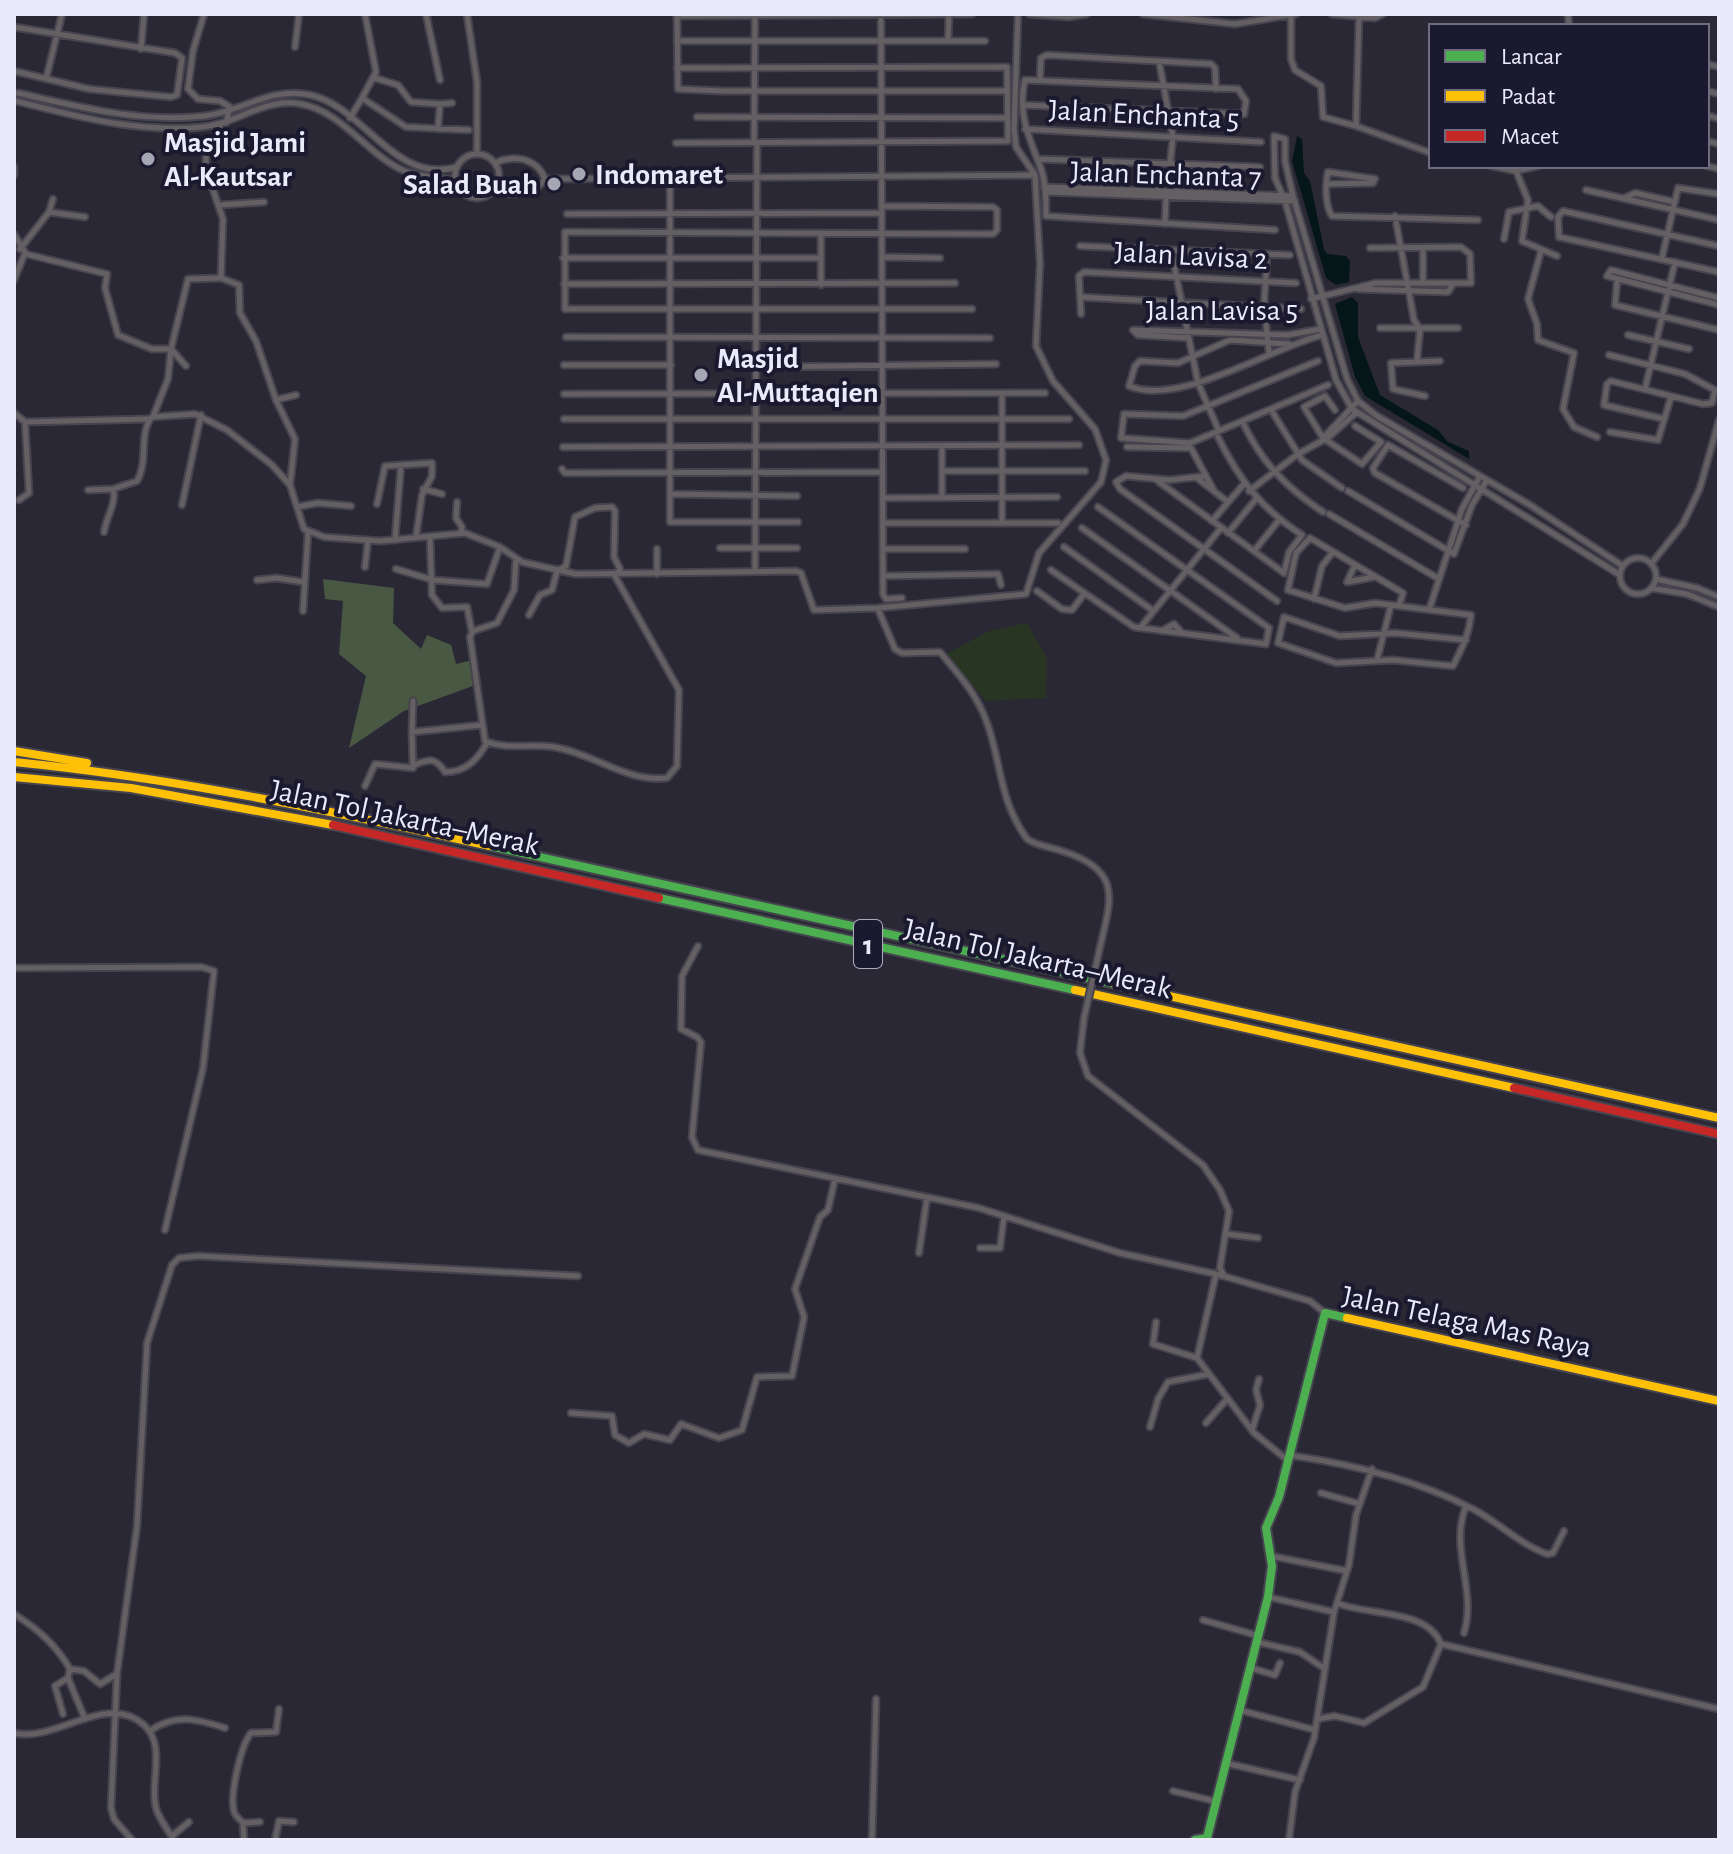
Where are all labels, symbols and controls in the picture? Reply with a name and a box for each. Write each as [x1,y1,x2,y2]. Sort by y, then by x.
legend [1429,24,1709,168]
text: Lancar [1501,45,1562,69]
text: Padat [1501,85,1555,109]
street label: Jalan Enchanta 5 [1048,95,1240,135]
text: Macet [1501,125,1559,149]
place label: Masjid Jami Al-Kautsar [164,128,306,192]
marker: Masjid Jami Al-Kautsar [139,150,157,168]
street label: Jalan Enchanta 7 [1070,157,1262,193]
place label: Indomaret [595,160,723,190]
marker: Indomaret [570,165,588,183]
place label: Salad Buah [403,170,538,200]
marker: Salad Buah [545,175,563,193]
street label: Jalan Lavisa 2 [1114,237,1268,275]
street label: Jalan Lavisa 5 [1146,296,1298,326]
place label: Masjid Al-Muttaqien [717,344,879,408]
marker: Masjid Al-Muttaqien [692,366,710,384]
street label: Jalan Tol Jakarta–Merak [268,775,542,861]
street label: Jalan Tol Jakarta–Merak [901,914,1175,1004]
road number: 1 [854,920,882,968]
street label: Jalan Telaga Mas Raya [1340,1281,1594,1363]

